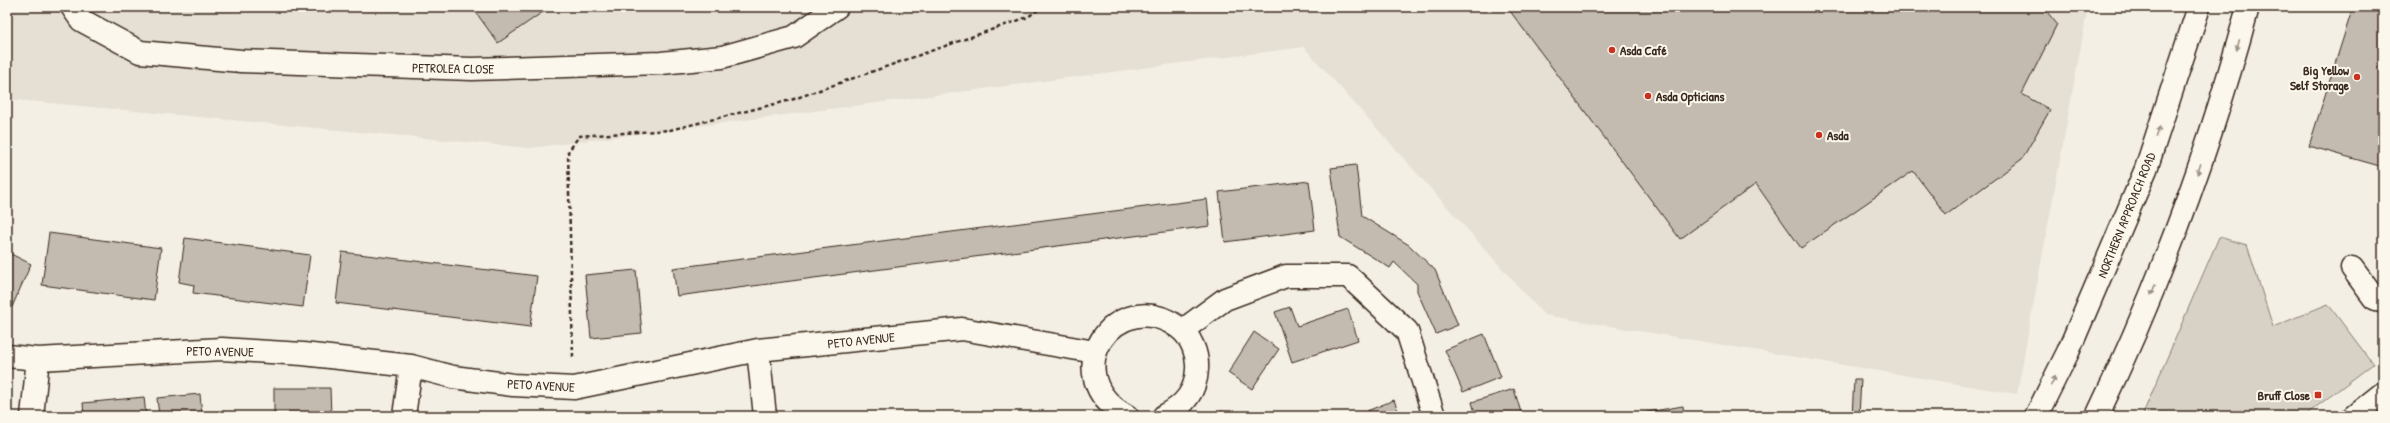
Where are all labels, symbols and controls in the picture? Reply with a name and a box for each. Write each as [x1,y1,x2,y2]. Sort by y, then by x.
one-way arrow [2235,39,2241,51]
place label: Asda Café [1620,41,1667,59]
marker: Asda Café [1607,45,1617,55]
street label: PETROLEA CLOSE [412,58,494,78]
place label: Big Yellow Self Storage [2290,61,2350,95]
marker: Big Yellow Self Storage [2352,72,2362,82]
place label: Asda Opticians [1656,87,1725,106]
marker: Asda Opticians [1643,91,1653,101]
place label: Asda [1827,126,1849,144]
one-way arrow [2155,126,2161,138]
marker: Asda [1814,130,1824,140]
street label: NORTHERN APPROACH ROAD [2093,149,2160,280]
one-way arrow [2195,163,2201,175]
one-way arrow [2149,285,2155,297]
street label: PETO AVENUE [826,327,896,352]
street label: PETO AVENUE [186,341,254,361]
street label: PETO AVENUE [507,374,575,396]
one-way arrow [2050,375,2057,387]
place label: Bruff Close [2257,386,2311,404]
marker: Bruff Close [2313,390,2323,400]

